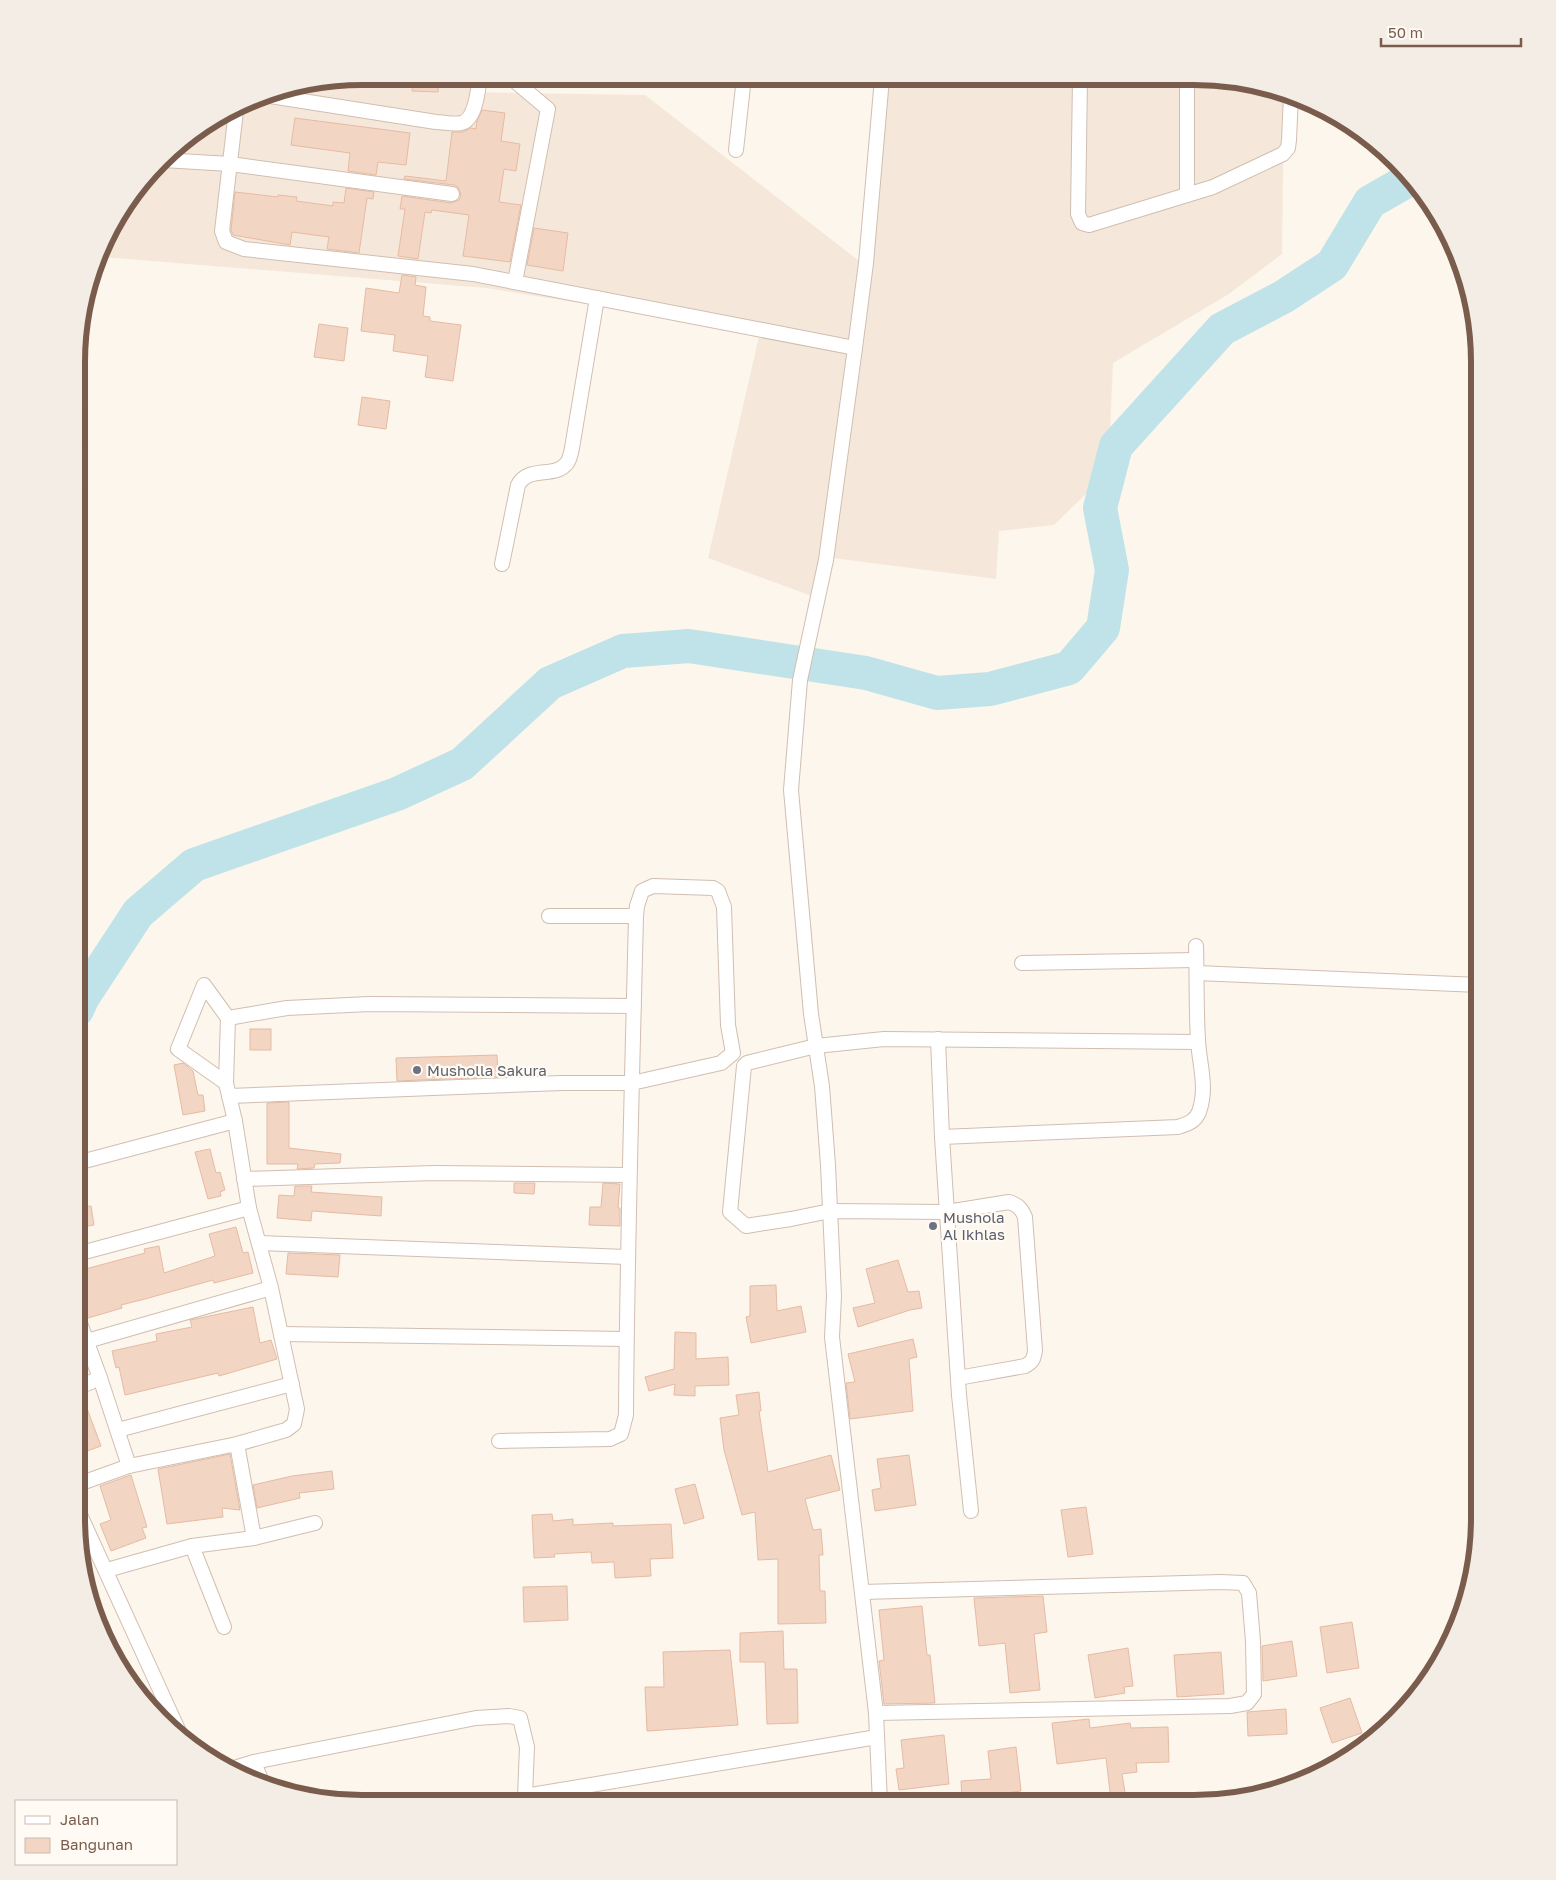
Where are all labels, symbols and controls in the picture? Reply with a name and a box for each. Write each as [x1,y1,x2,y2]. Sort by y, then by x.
scale bar [1381,15,1521,47]
text: 50 m [1388,23,1423,41]
place label: Musholla Sakura [427,1061,547,1079]
marker: Musholla Sakura [411,1064,423,1076]
place label: Mushola Al Ikhlas [943,1208,1005,1243]
marker: Mushola Al Ikhlas [927,1220,939,1232]
legend [15,1800,178,1865]
text: Jalan [60,1810,99,1828]
text: Bangunan [60,1835,133,1853]

